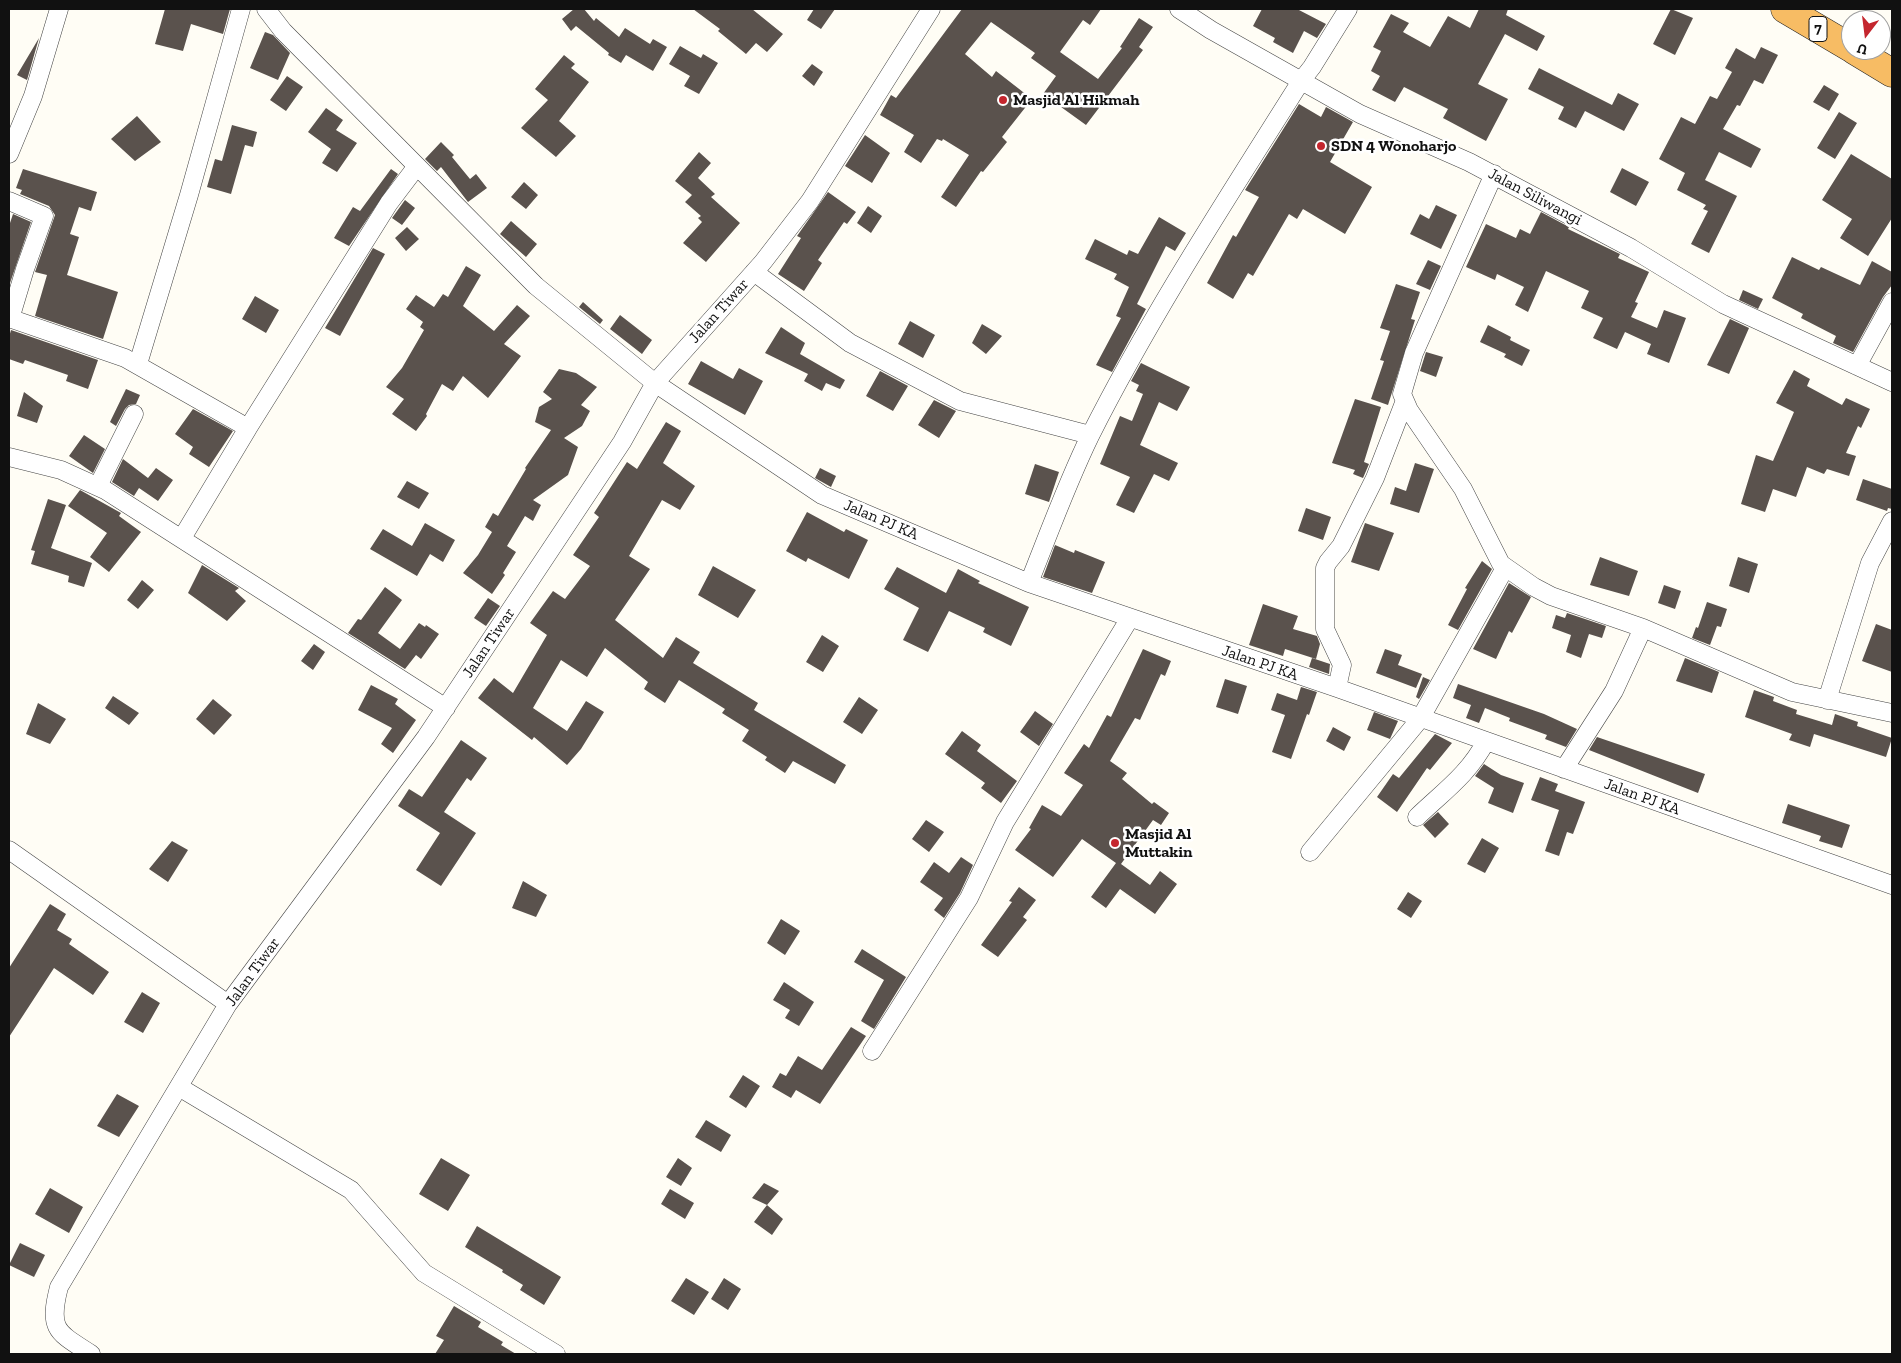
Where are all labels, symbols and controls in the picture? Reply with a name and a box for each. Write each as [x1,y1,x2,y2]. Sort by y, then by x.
north arrow [1841,10,1891,60]
road number: 7 [1809,16,1827,42]
text: U [1855,39,1869,59]
place label: Masjid Al Hikmah [1013,90,1139,110]
marker: Masjid Al Hikmah [997,94,1009,106]
place label: SDN 4 Wonoharjo [1331,136,1456,156]
marker: SDN 4 Wonoharjo [1315,140,1327,152]
street label: Jalan Siliwangi [1485,164,1585,230]
street label: Jalan Tiwar [685,275,753,347]
street label: Jalan PJ KA [841,496,921,544]
street label: Jalan Tiwar [459,604,519,682]
street label: Jalan PJ KA [1219,641,1301,685]
street label: Jalan PJ KA [1601,774,1683,820]
place label: Masjid Al Muttakin [1125,824,1192,862]
marker: Masjid Al Muttakin [1109,837,1121,849]
street label: Jalan Tiwar [222,934,284,1010]

